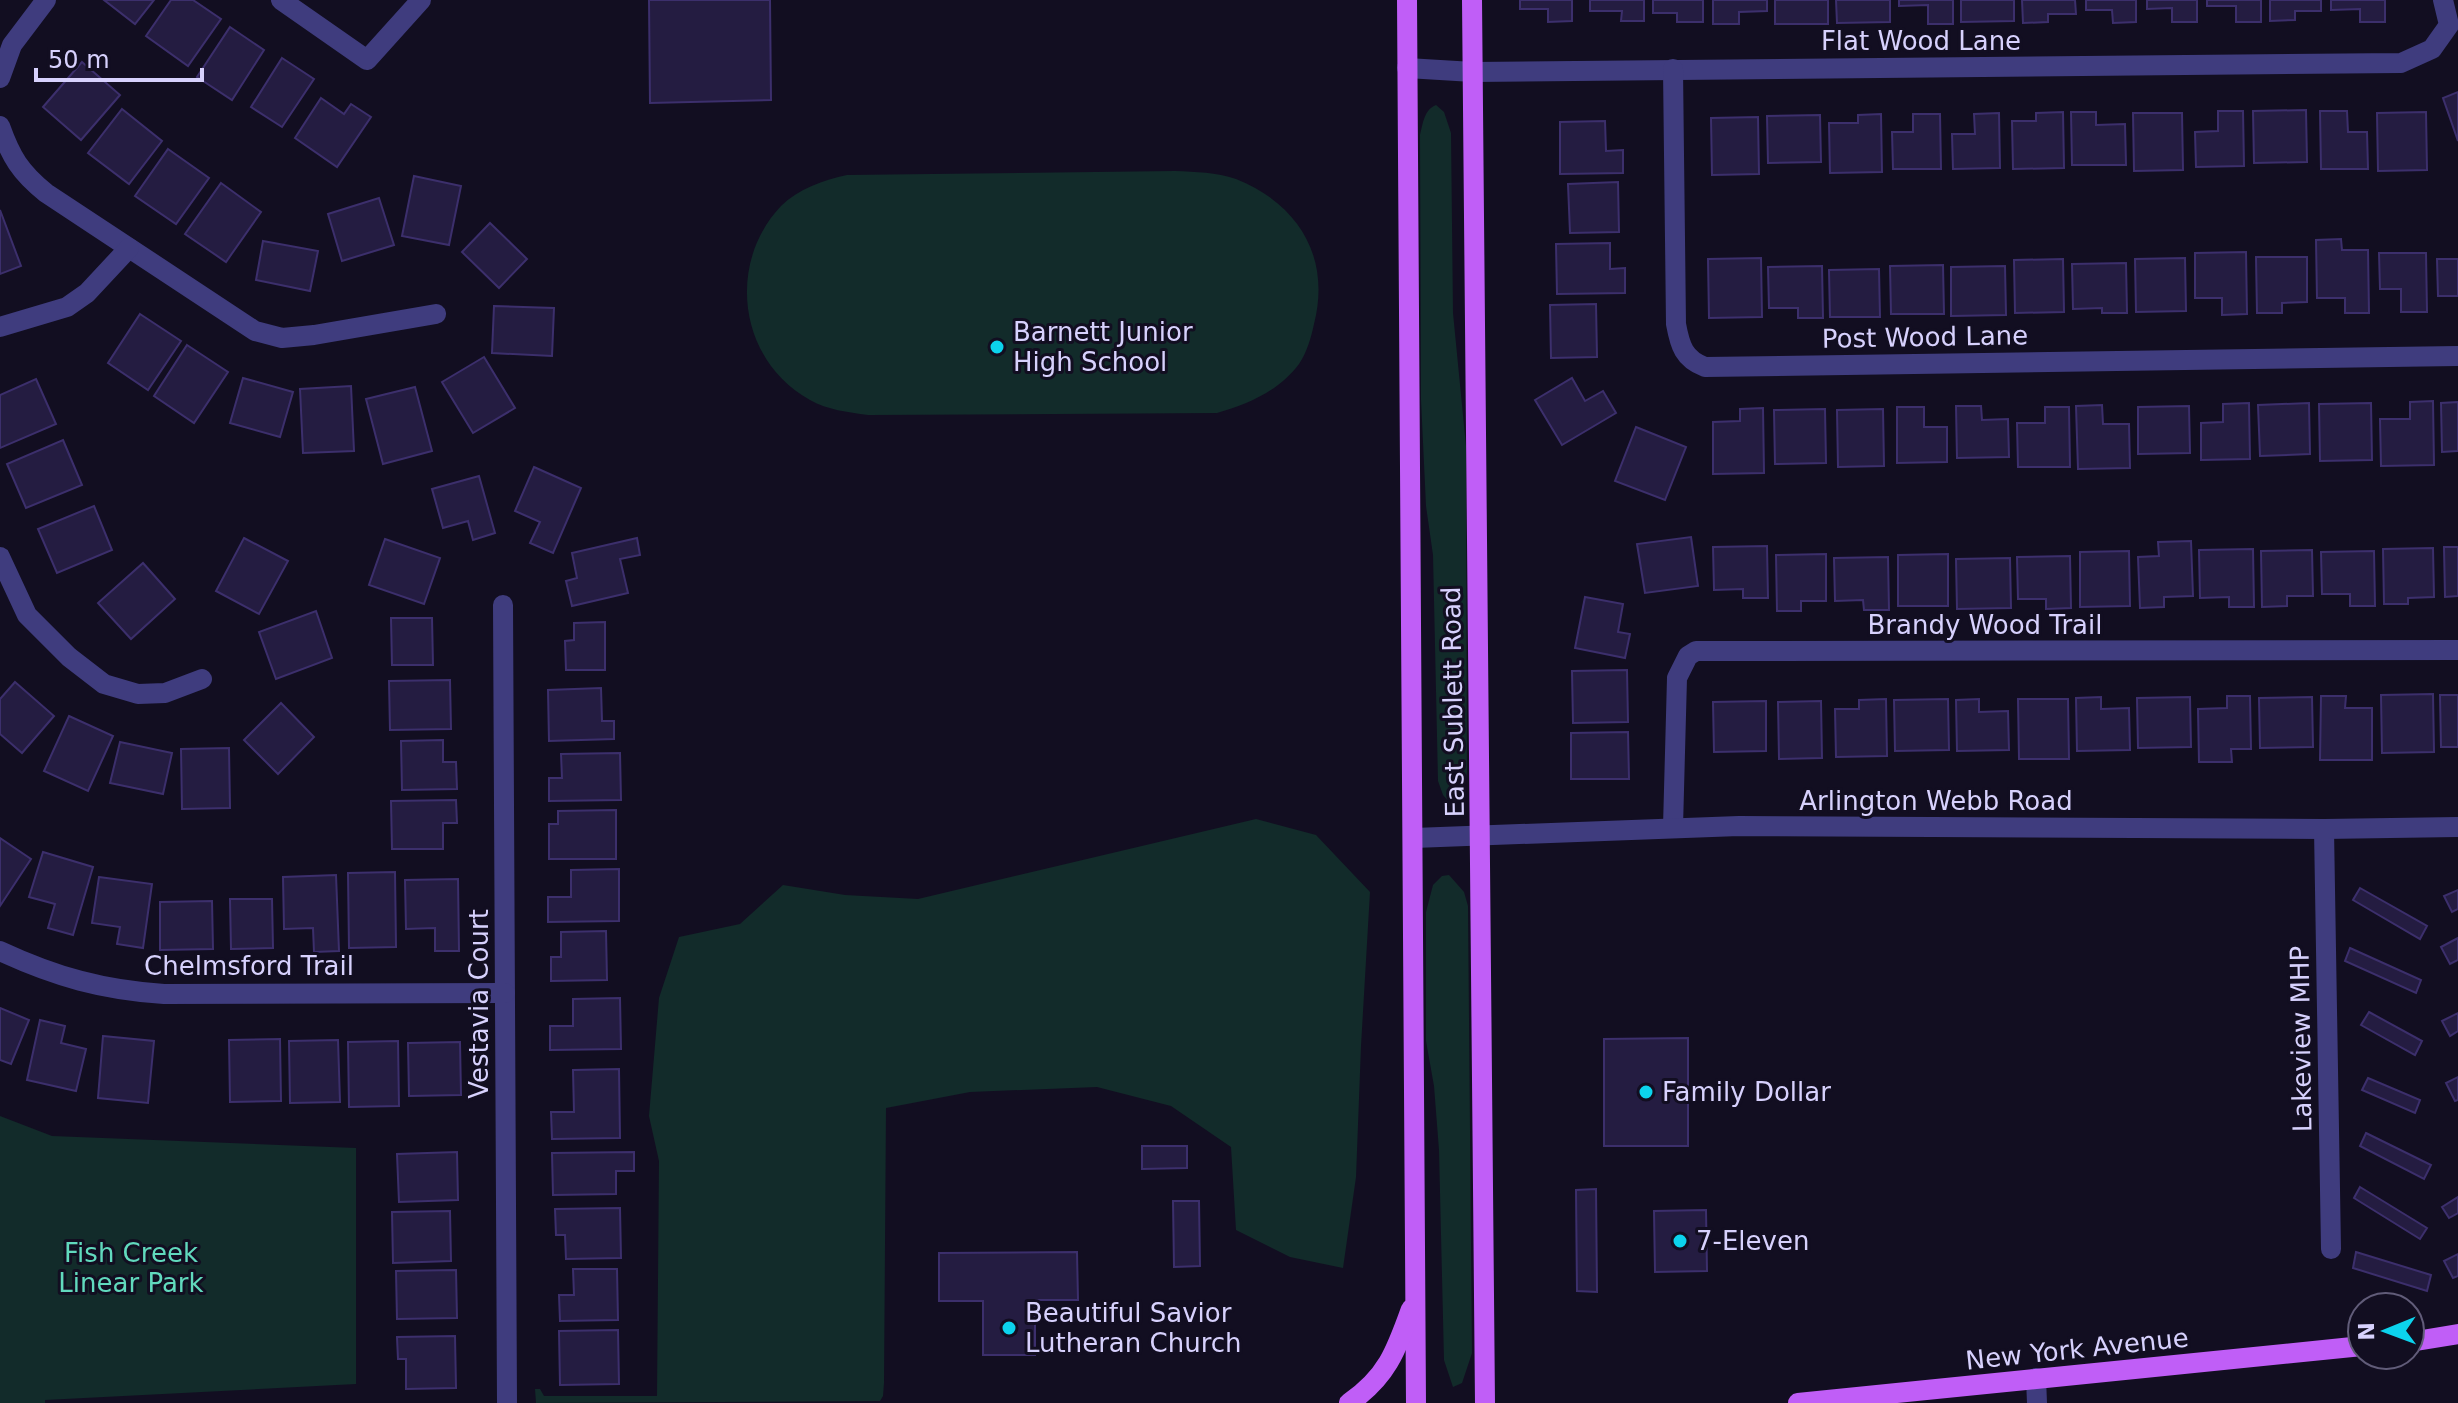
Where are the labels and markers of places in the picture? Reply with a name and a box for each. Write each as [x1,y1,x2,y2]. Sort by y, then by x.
place label: Barnett Junior High School [1013,317,1193,377]
marker: Barnett Junior High School [988,338,1006,356]
place label: Family Dollar [1662,1077,1831,1107]
marker: Family Dollar [1637,1083,1655,1101]
place label: 7-Eleven [1696,1226,1809,1256]
marker: 7-Eleven [1671,1232,1689,1250]
place label: Beautiful Savior Lutheran Church [1025,1298,1242,1358]
marker: Beautiful Savior Lutheran Church [1000,1319,1018,1337]

